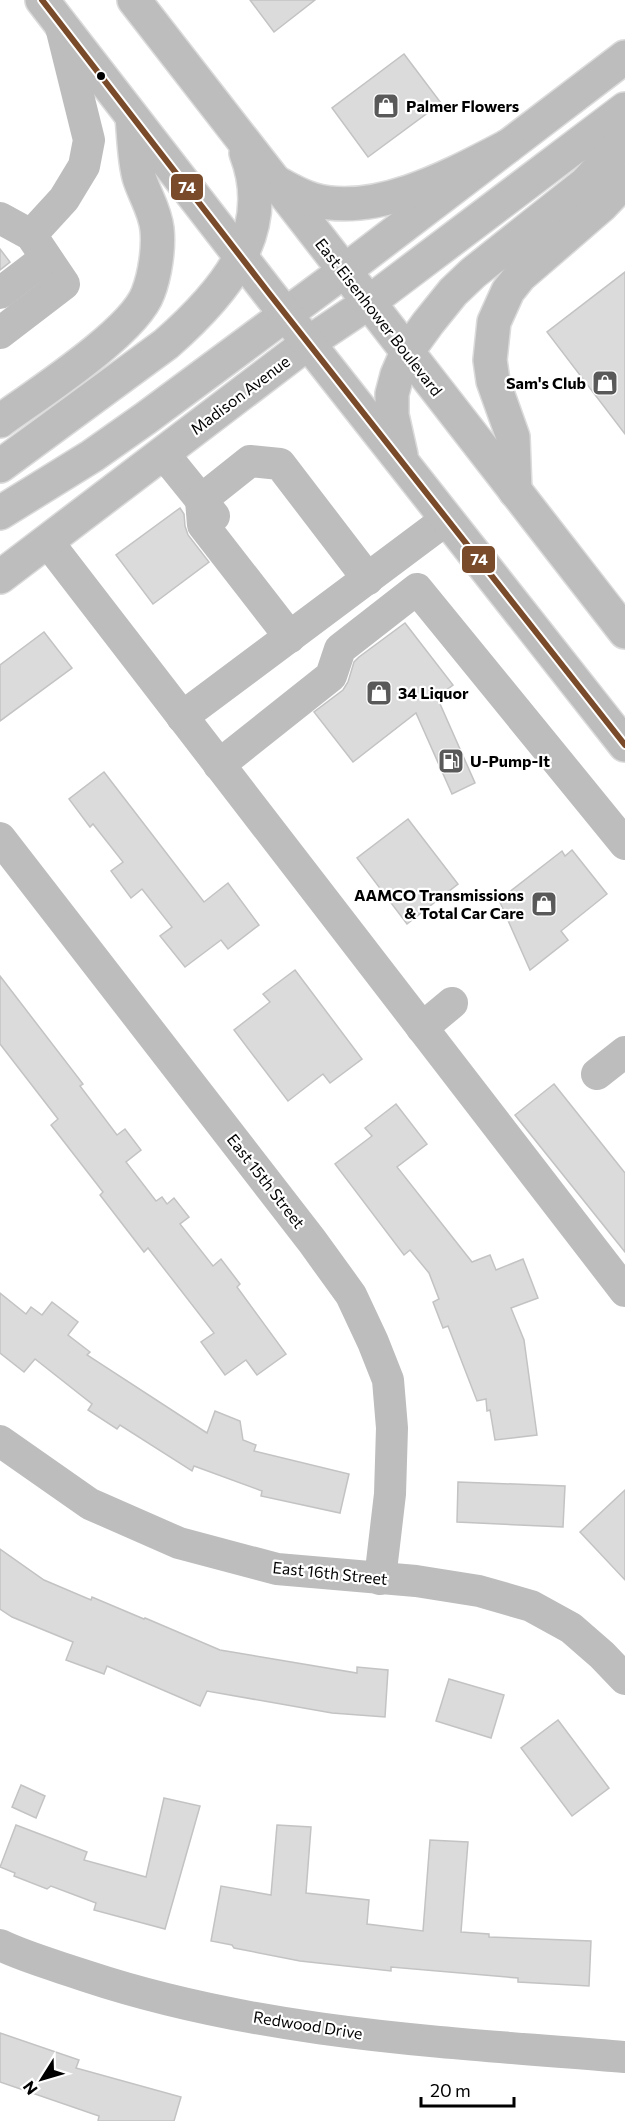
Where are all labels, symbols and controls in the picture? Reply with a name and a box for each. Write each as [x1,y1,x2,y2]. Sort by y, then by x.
unlabelled marker [95,70,107,82]
shop icon: Palmer Flowers [371,91,401,121]
place label: Palmer Flowers [406,96,519,115]
line badge: 74 [170,173,204,201]
text: 74 [178,177,196,196]
street label: East Eisenhower Boulevard [312,234,447,399]
street label: Madison Avenue [186,351,293,438]
shop icon: Sam's Club [590,368,620,398]
place label: Sam's Club [506,373,586,392]
line badge: 74 [461,545,496,574]
text: 74 [470,549,488,568]
shop icon: 34 Liquor [364,678,394,708]
place label: 34 Liquor [398,683,469,702]
fuel station icon: U-Pump-It [436,746,466,776]
place label: U-Pump-It [470,751,550,770]
place label: AAMCO Transmissions & Total Car Care [354,885,524,922]
shop icon: AAMCO Transmissions & Total Car Care [529,889,559,919]
street label: East 15th Street [224,1130,309,1232]
street label: East 16th Street [272,1557,389,1588]
street label: Redwood Drive [252,2006,364,2043]
north arrow [12,2049,72,2109]
scale bar [421,2070,514,2108]
text: N [18,2078,41,2099]
text: 20 m [430,2079,471,2101]

